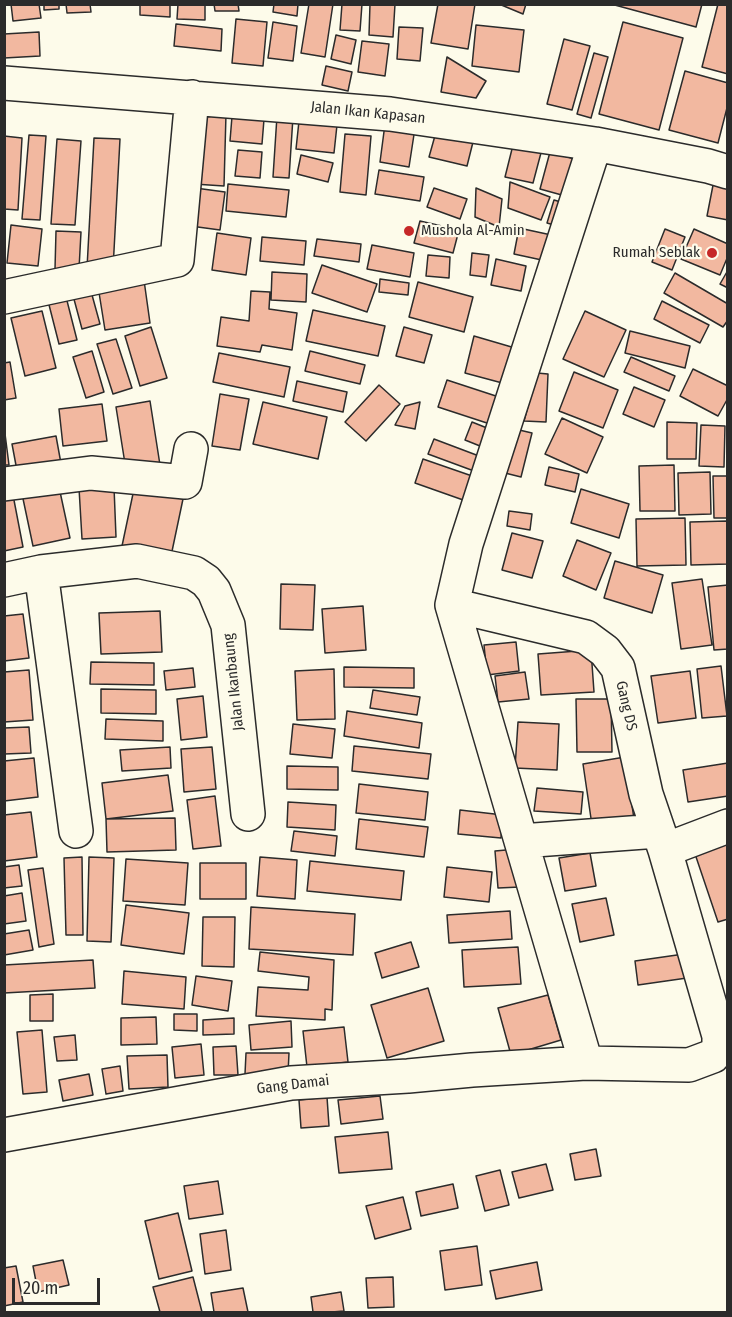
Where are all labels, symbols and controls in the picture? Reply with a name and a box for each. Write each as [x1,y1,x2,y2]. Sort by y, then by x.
street label: Jalan Ikan Kapasan [310,98,426,128]
place label: Mushola Al-Amin [421,222,525,240]
marker: Mushola Al-Amin [402,224,416,238]
place label: Rumah Seblak [613,244,700,262]
marker: Rumah Seblak [705,246,719,260]
street label: Jalan Ikanbaung [220,632,248,732]
street label: Gang DS [612,679,640,733]
street label: Gang Damai [256,1072,330,1098]
scale bar [15,1266,104,1304]
text: 20 m [23,1277,58,1299]

